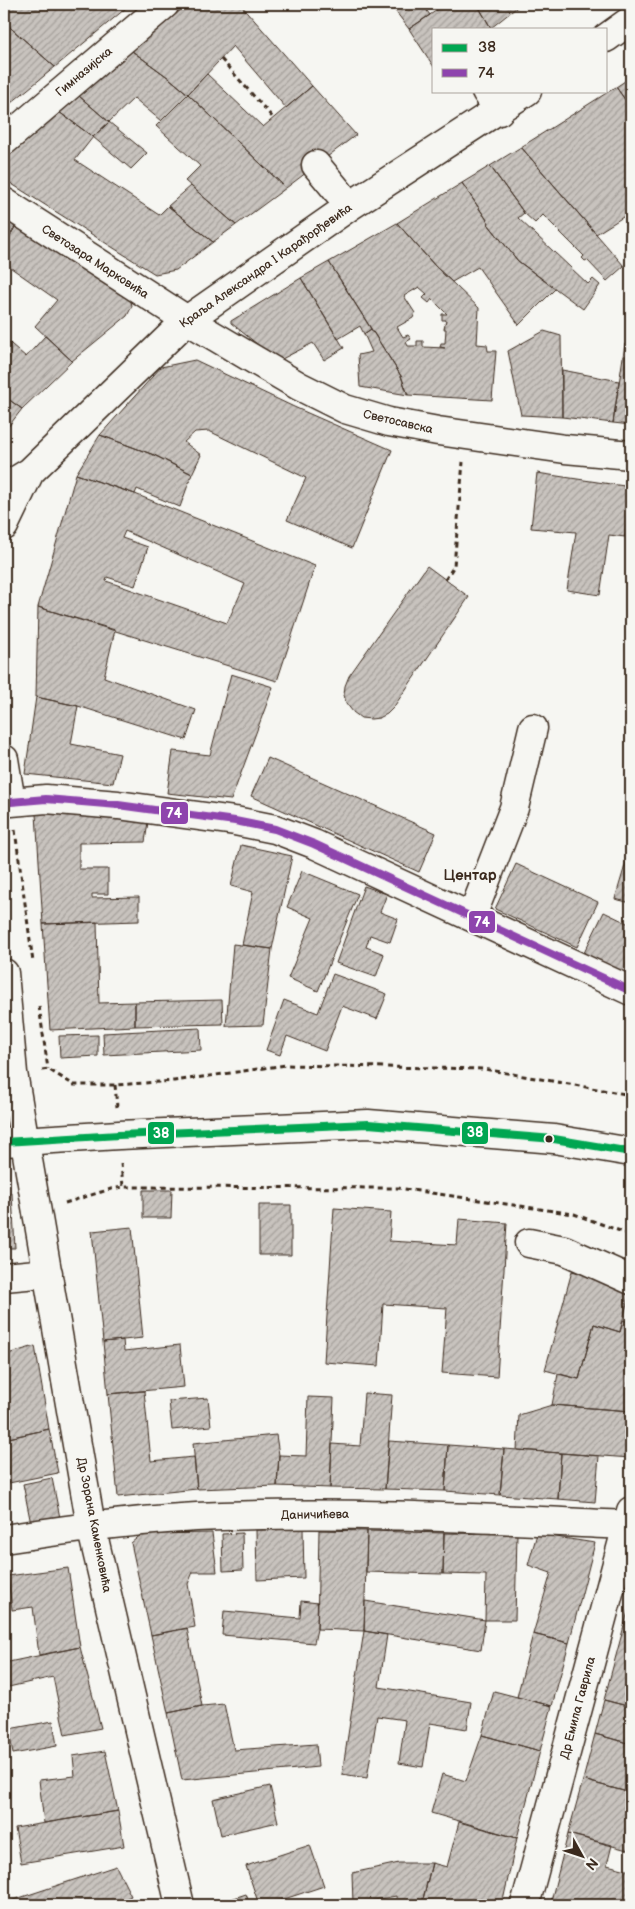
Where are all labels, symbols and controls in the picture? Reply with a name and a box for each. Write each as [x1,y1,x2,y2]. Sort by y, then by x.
legend [432,28,608,92]
text: 38 [478,38,496,57]
street label: Гимназијска [53,44,115,100]
text: 74 [478,64,495,83]
street label: Краља Александра I Карађорђевића [177,200,355,332]
street label: Светозара Марковића [39,222,151,302]
street label: Светосавска [362,407,434,437]
line badge: 74 [160,801,189,825]
text: 74 [166,805,183,822]
district label: Центар [443,866,497,885]
line badge: 74 [468,910,496,934]
text: 74 [474,914,491,931]
line badge: 38 [147,1121,175,1145]
line badge: 38 [461,1121,489,1145]
text: 38 [467,1124,483,1141]
text: 38 [153,1125,169,1142]
unlabelled marker [544,1134,554,1144]
street label: Др Зорана Каменковића [74,1456,114,1594]
street label: Даничићева [281,1507,349,1523]
street label: Др Емила Гаврила [557,1655,599,1761]
north arrow [558,1832,608,1882]
text: N [582,1855,601,1874]

